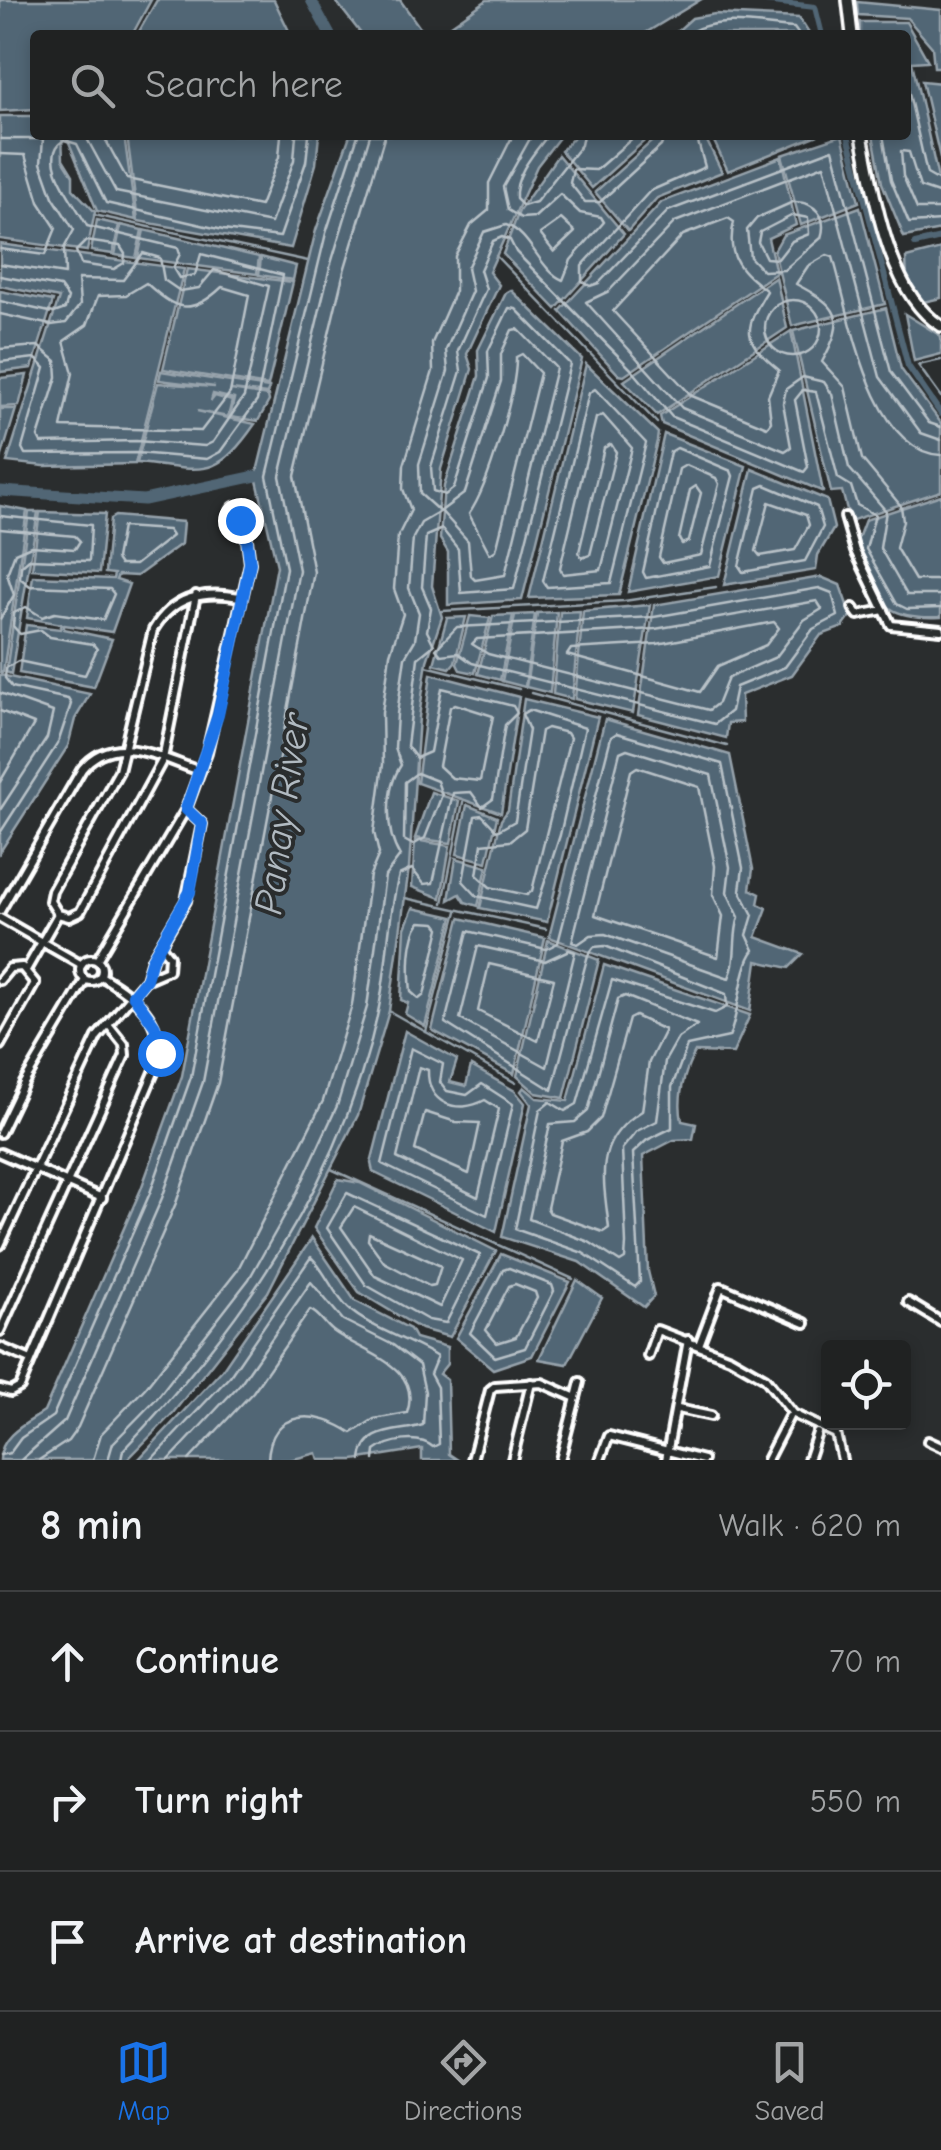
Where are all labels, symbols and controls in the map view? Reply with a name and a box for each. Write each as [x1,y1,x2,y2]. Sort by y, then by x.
search box [30,30,911,140]
icon: search [65,58,120,113]
text: Search here [145,63,343,107]
route end [218,498,264,544]
water label: Panay River [245,709,319,917]
route start [138,1031,184,1077]
map controls [821,1340,911,1430]
button: locate [821,1340,911,1430]
text: 8 min [40,1501,143,1550]
text: Walk · 620 m [719,1507,901,1544]
icon: ahead [40,1634,95,1689]
text: Continue [135,1639,279,1683]
text: 70 m [829,1643,901,1680]
icon: right [40,1774,95,1829]
text: Turn right [135,1779,302,1823]
text: 550 m [810,1783,901,1820]
icon: arrive [40,1914,95,1969]
text: Arrive at destination [135,1919,467,1963]
tab: Map [116,2035,171,2127]
tab: Directions [404,2035,522,2127]
tab: Saved [755,2035,825,2127]

